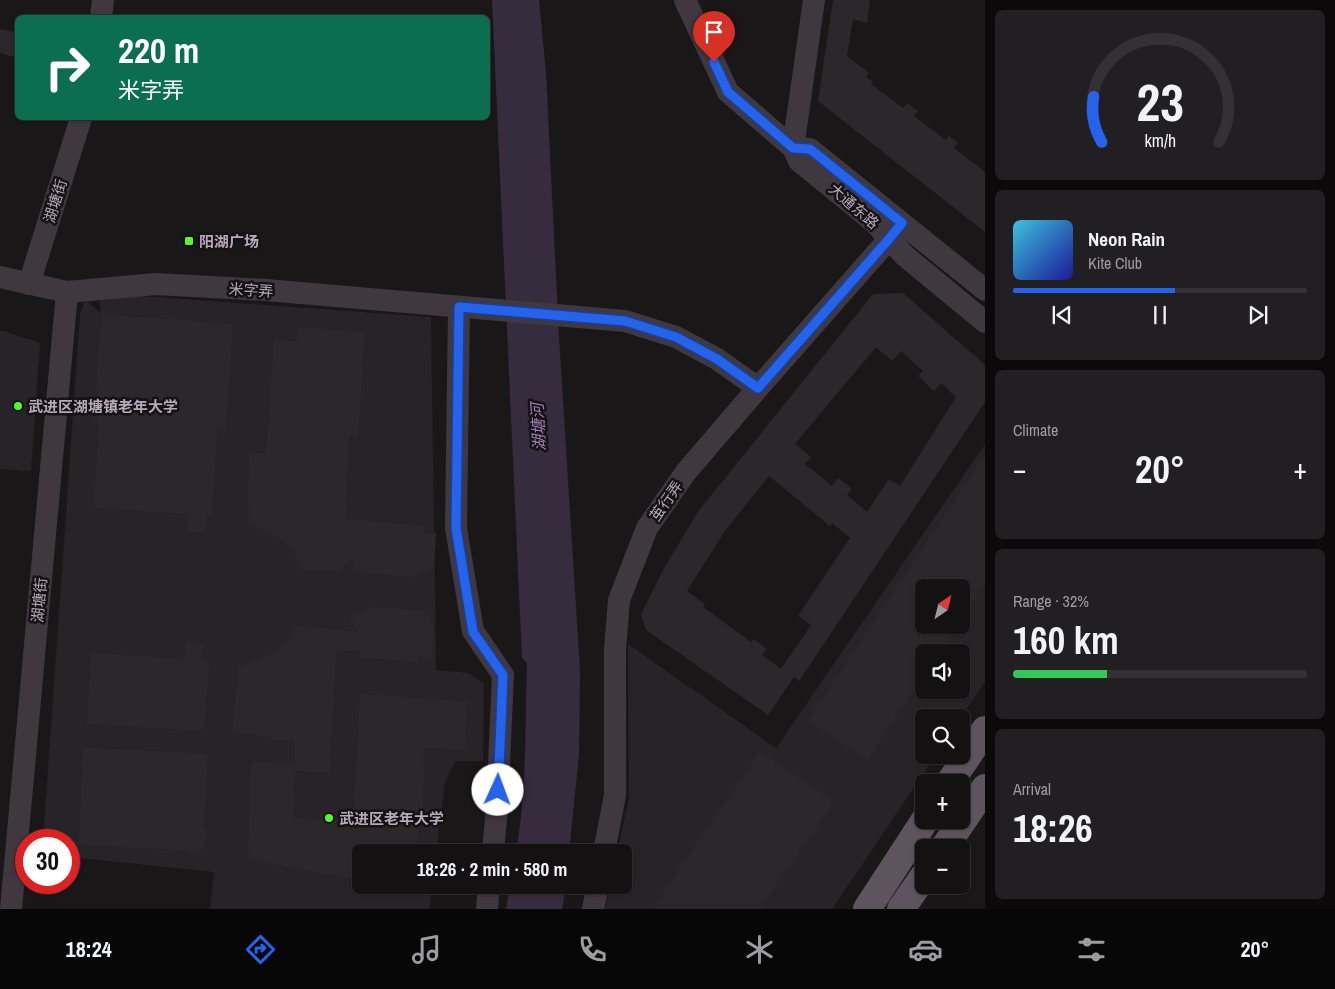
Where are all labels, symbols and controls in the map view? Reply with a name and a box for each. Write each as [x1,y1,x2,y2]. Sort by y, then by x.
pin [693,11,735,62]
icon: arrive [700,18,728,46]
text: 220 m [118,27,199,74]
icon: right [35,35,100,100]
text: 23 [1136,67,1184,137]
text: 米字弄 [118,75,184,105]
text: km/h [1144,129,1176,153]
street label: 湖塘街 [38,176,72,226]
street label: 大通东路 [824,178,884,234]
text: Neon Rain [1088,226,1165,252]
place label: 阳湖广场 [199,231,259,252]
marker: 阳湖广场 [183,235,195,247]
text: Kite Club [1088,252,1142,274]
street label: 米字弄 [228,278,274,302]
icon: previous [1048,301,1076,329]
icon: pause [1146,301,1174,329]
icon: next [1244,301,1272,329]
place label: 武进区湖塘镇老年大学 [28,396,178,417]
water label: 湖塘河 [526,399,550,452]
marker: 武进区湖塘镇老年大学 [12,400,24,412]
text: Climate [1013,419,1058,441]
text: 20° [1135,444,1185,495]
text: − [1013,450,1026,488]
text: + [1294,450,1307,488]
street label: 茧行弄 [644,477,688,525]
street label: 湖塘街 [27,577,51,623]
north arrow [915,579,970,634]
map controls [915,579,970,894]
text: Range · 32% [1013,590,1089,612]
text: 160 km [1013,615,1119,666]
button: sound [915,644,970,699]
button: search [915,709,970,764]
position arrow [471,763,523,815]
button: + [915,774,970,829]
text: Arrival [1013,778,1051,800]
text: 18:26 [1013,803,1093,854]
place label: 武进区老年大学 [339,808,444,829]
marker: 武进区老年大学 [323,812,335,824]
speed limit sign: 30 [15,829,80,894]
button: − [915,839,970,894]
text: 18:26 · 2 min · 580 m [417,856,567,882]
icon: directions [243,932,278,967]
icon: music [409,932,444,967]
icon: phone [575,932,610,967]
icon: climate [742,932,777,967]
icon: car [908,932,943,967]
icon: filters [1074,932,1109,967]
text: 18:24 [66,934,112,964]
text: 20° [1240,934,1269,964]

